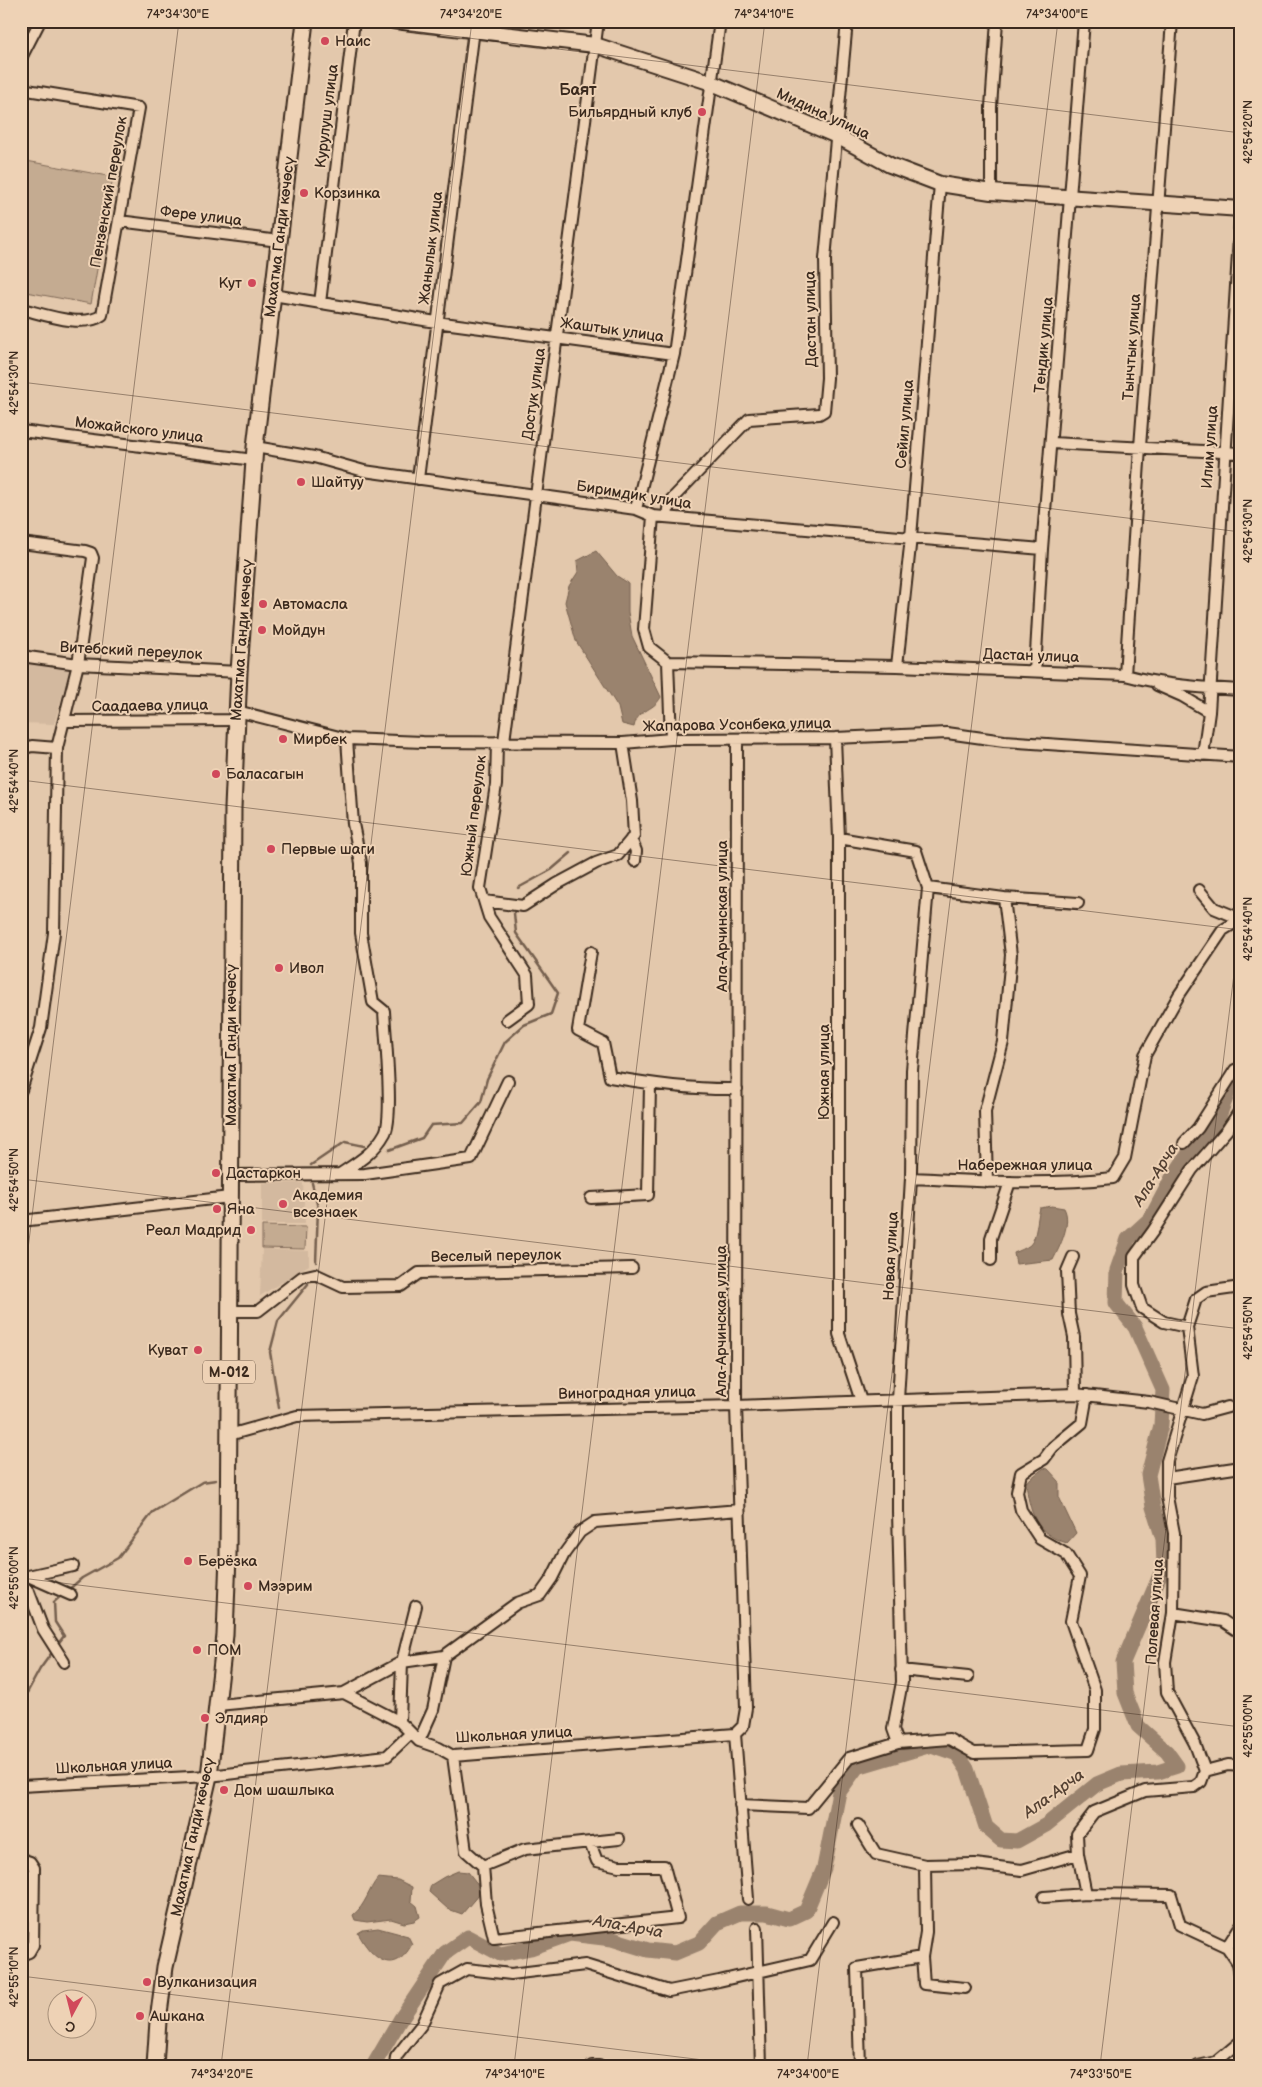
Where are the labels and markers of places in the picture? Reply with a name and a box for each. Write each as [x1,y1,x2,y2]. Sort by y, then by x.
place label: Наис [335,32,371,51]
marker: Наис [319,35,331,47]
place label: Бильярдный клуб [568,103,692,122]
marker: Бильярдный клуб [696,106,708,118]
place label: Корзинка [314,184,381,203]
marker: Корзинка [298,187,310,199]
place label: Кут [218,274,242,293]
marker: Кут [246,277,258,289]
place label: Шайтуу [311,473,364,492]
marker: Шайтуу [295,476,307,488]
place label: Автомасла [272,595,348,614]
marker: Автомасла [257,598,269,610]
place label: Мойдун [272,621,325,640]
marker: Мойдун [256,624,268,636]
place label: Мирбек [293,730,347,749]
marker: Мирбек [277,733,289,745]
place label: Баласагын [226,765,304,784]
marker: Баласагын [210,768,222,780]
place label: Первые шаги [281,840,375,859]
marker: Первые шаги [265,843,277,855]
place label: Ивол [289,959,324,978]
marker: Ивол [273,962,285,974]
place label: Дастаркон [226,1164,301,1183]
marker: Дастаркон [210,1167,222,1179]
place label: Академия всезнаек [292,1186,363,1222]
marker: Академия всезнаек [277,1198,289,1210]
place label: Яна [227,1200,255,1219]
marker: Яна [211,1203,223,1215]
place label: Реал Мадрид [145,1221,241,1240]
marker: Реал Мадрид [245,1224,257,1236]
place label: Куват [148,1341,188,1360]
marker: Куват [192,1344,204,1356]
place label: Берёзка [198,1552,257,1571]
marker: Берёзка [182,1555,194,1567]
place label: Мээрим [258,1577,313,1596]
marker: Мээрим [242,1580,254,1592]
place label: ПОМ [207,1641,242,1660]
marker: ПОМ [191,1644,203,1656]
place label: Элдияр [215,1709,269,1728]
marker: Элдияр [199,1712,211,1724]
place label: Дом шашлыка [234,1781,334,1800]
marker: Дом шашлыка [218,1784,230,1796]
place label: Вулканизация [157,1973,257,1992]
marker: Вулканизация [141,1976,153,1988]
place label: Ашкана [149,2007,205,2026]
marker: Ашкана [134,2010,146,2022]

